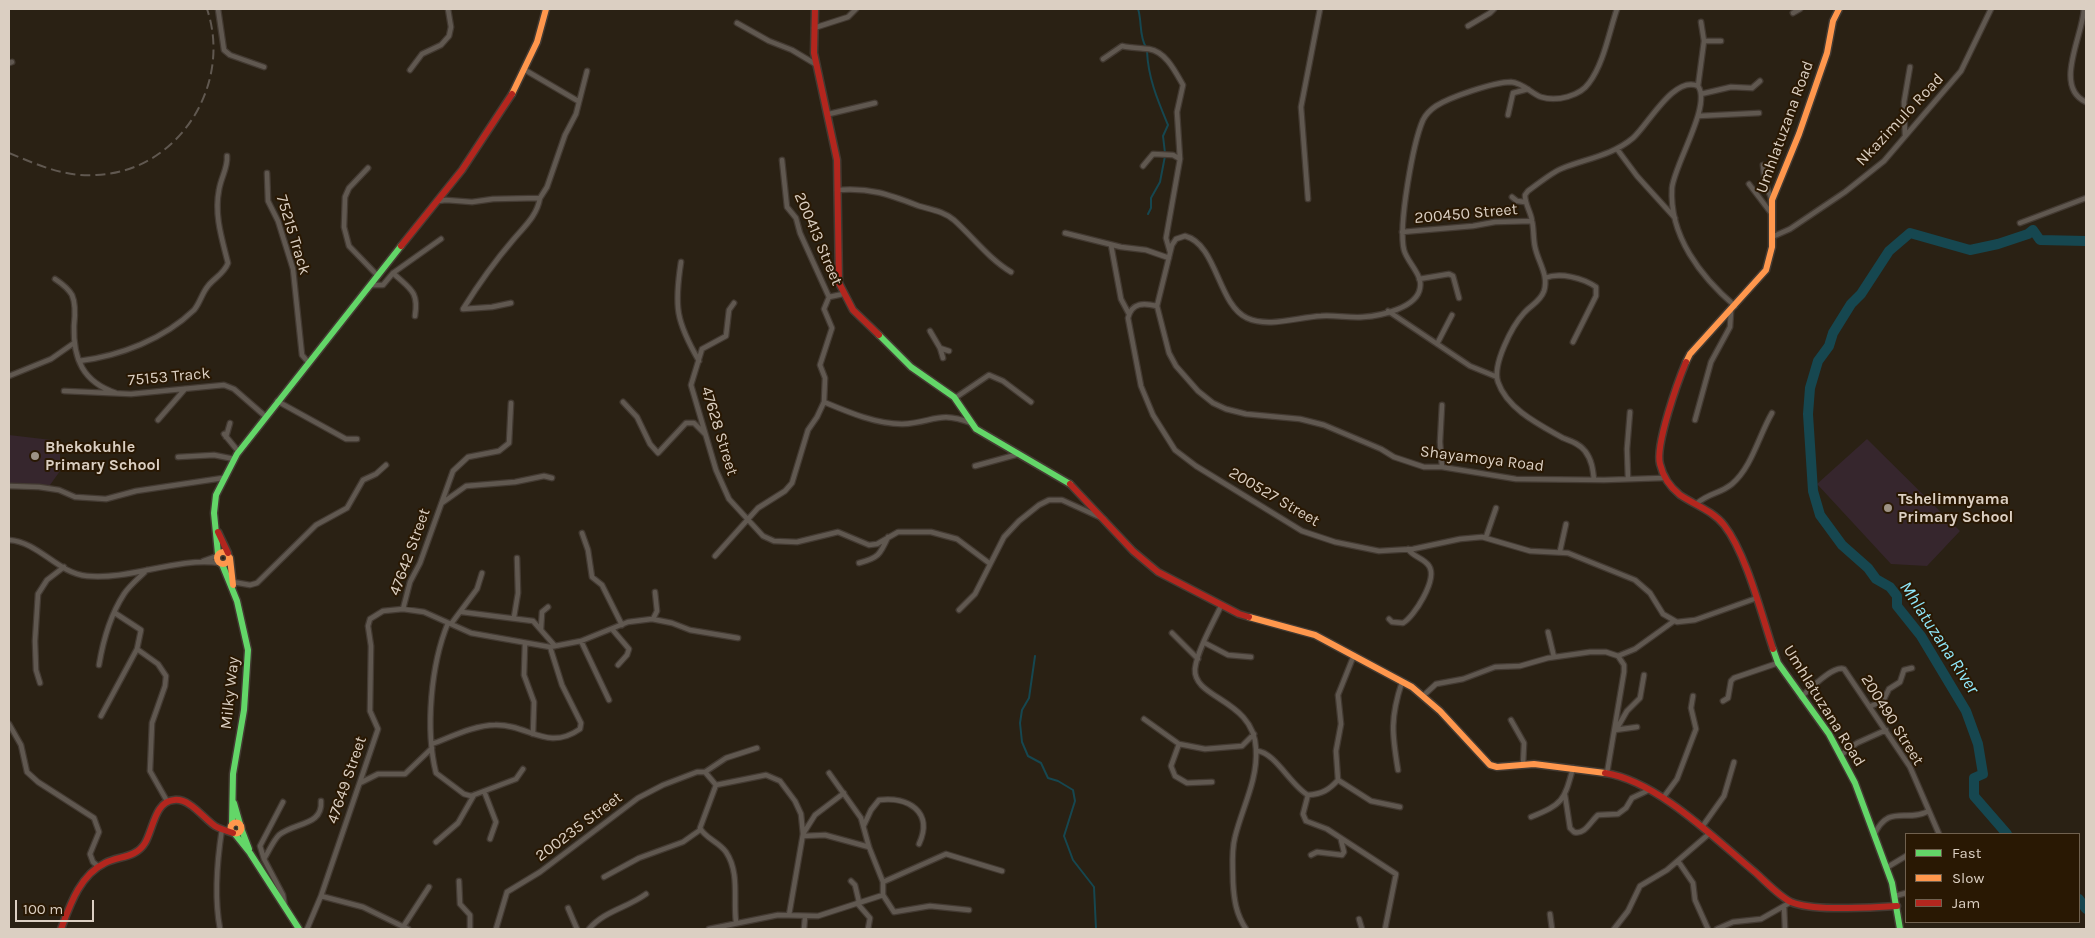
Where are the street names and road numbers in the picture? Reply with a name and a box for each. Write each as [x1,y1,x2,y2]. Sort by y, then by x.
street label: Umhlatuzana Road [1752,58,1818,196]
street label: Nkazimulo Road [1852,70,1948,170]
street label: 200413 Street [790,189,846,289]
street label: 75215 Track [272,193,314,277]
street label: 200450 Street [1414,200,1518,228]
street label: 75153 Track [127,364,211,390]
street label: 47628 Street [696,384,742,478]
street label: Shayamoya Road [1419,442,1545,476]
street label: 200527 Street [1225,463,1323,531]
street label: 47642 Street [385,506,435,598]
street label: Umhlatuzana Road [1779,642,1869,770]
street label: Milky Way [217,656,243,730]
street label: 200490 Street [1856,671,1928,769]
street label: 47649 Street [323,734,371,826]
street label: 200235 Street [532,788,626,866]

